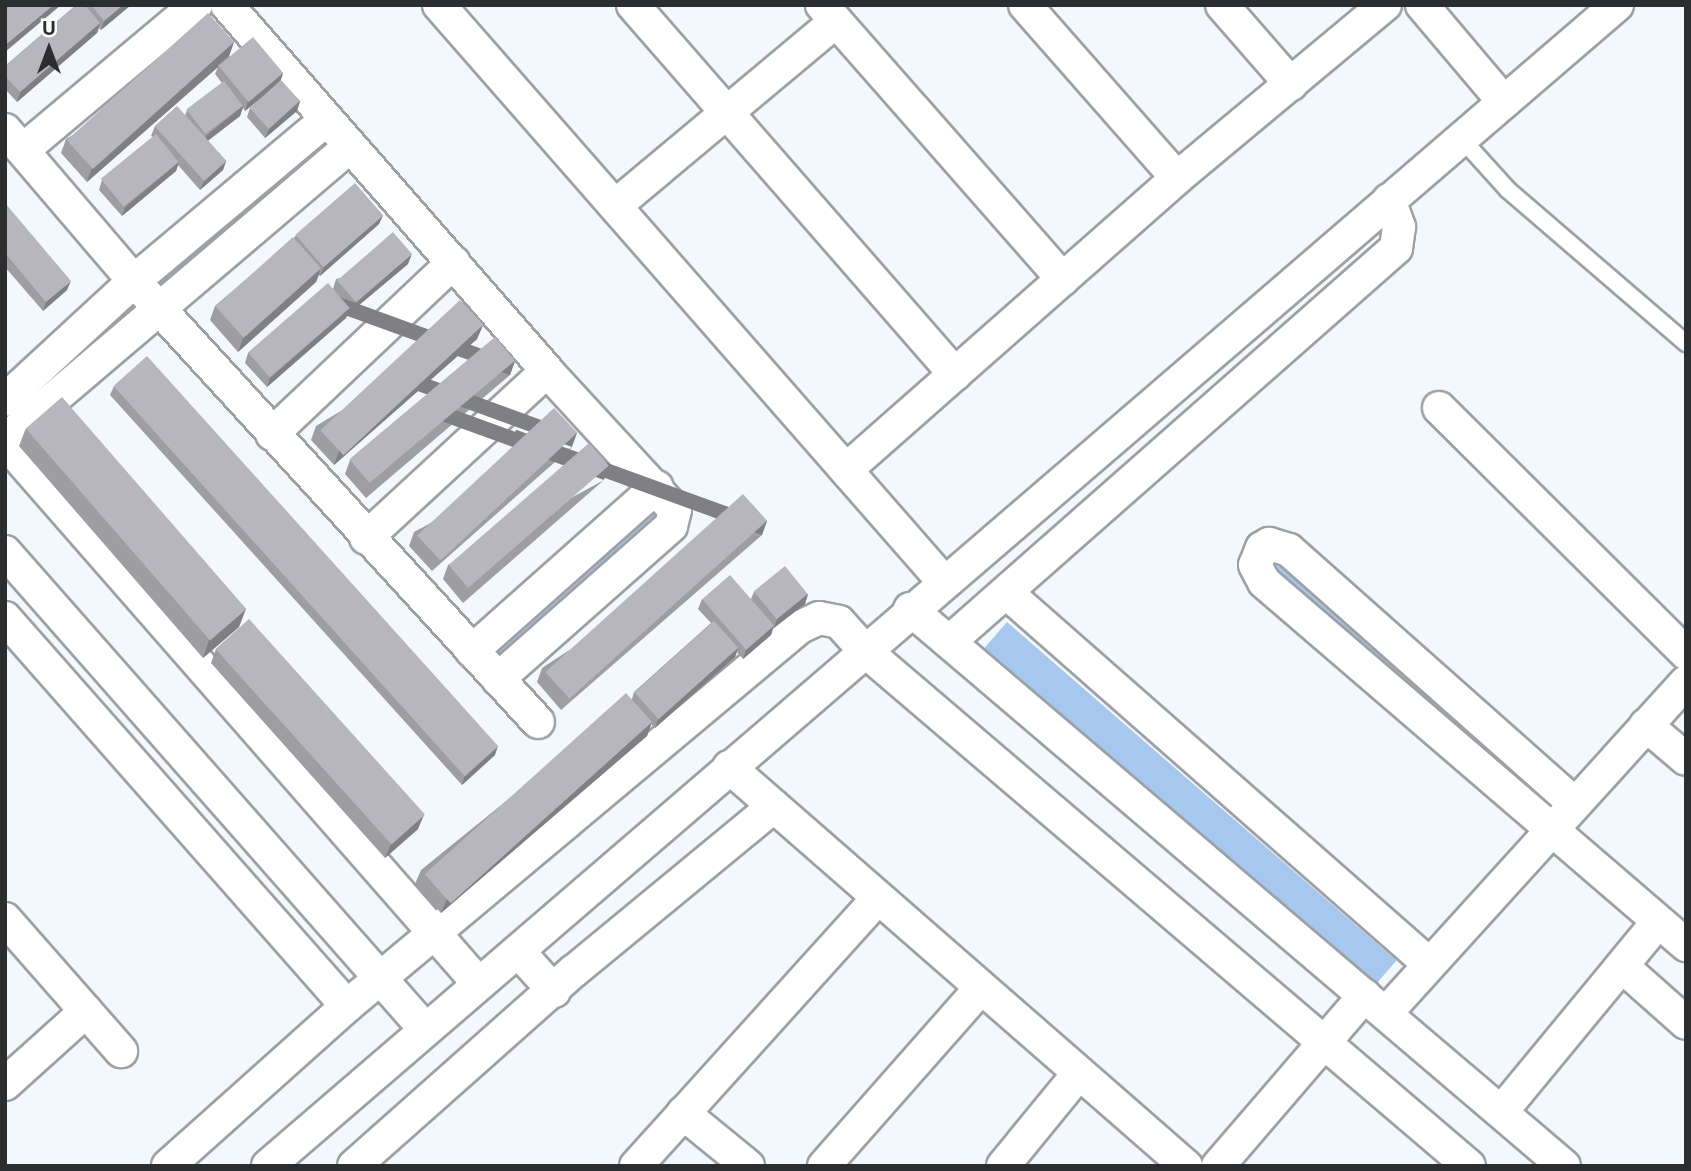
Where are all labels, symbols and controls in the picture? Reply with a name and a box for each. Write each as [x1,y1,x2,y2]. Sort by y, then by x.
north arrow [14,14,84,84]
text: U [42,15,56,41]

